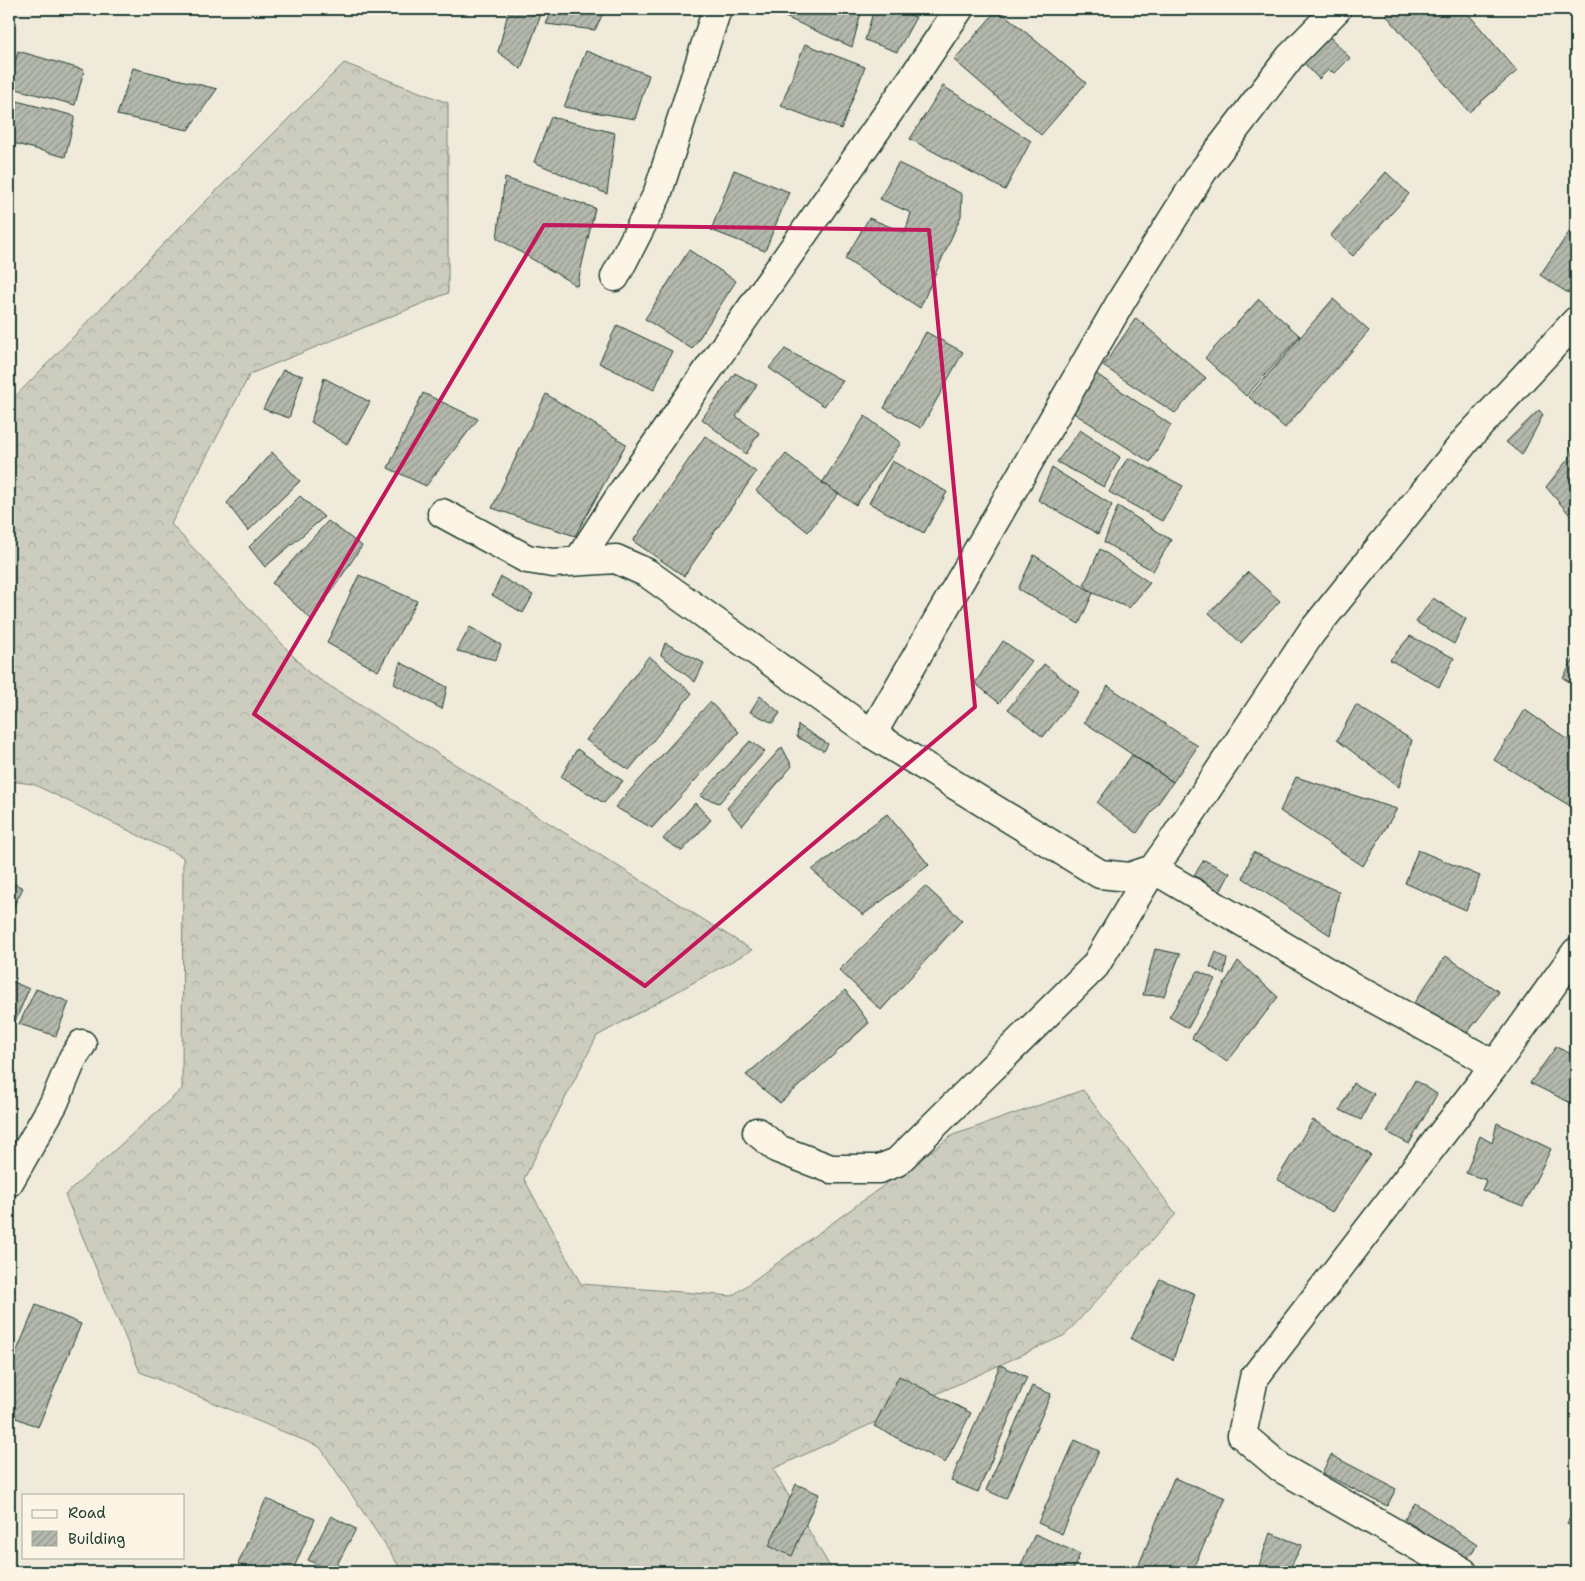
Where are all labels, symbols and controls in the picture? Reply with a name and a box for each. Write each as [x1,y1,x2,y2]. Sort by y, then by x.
legend [22,1494,185,1558]
text: Road [68,1503,106,1523]
text: Building [68,1529,125,1549]

